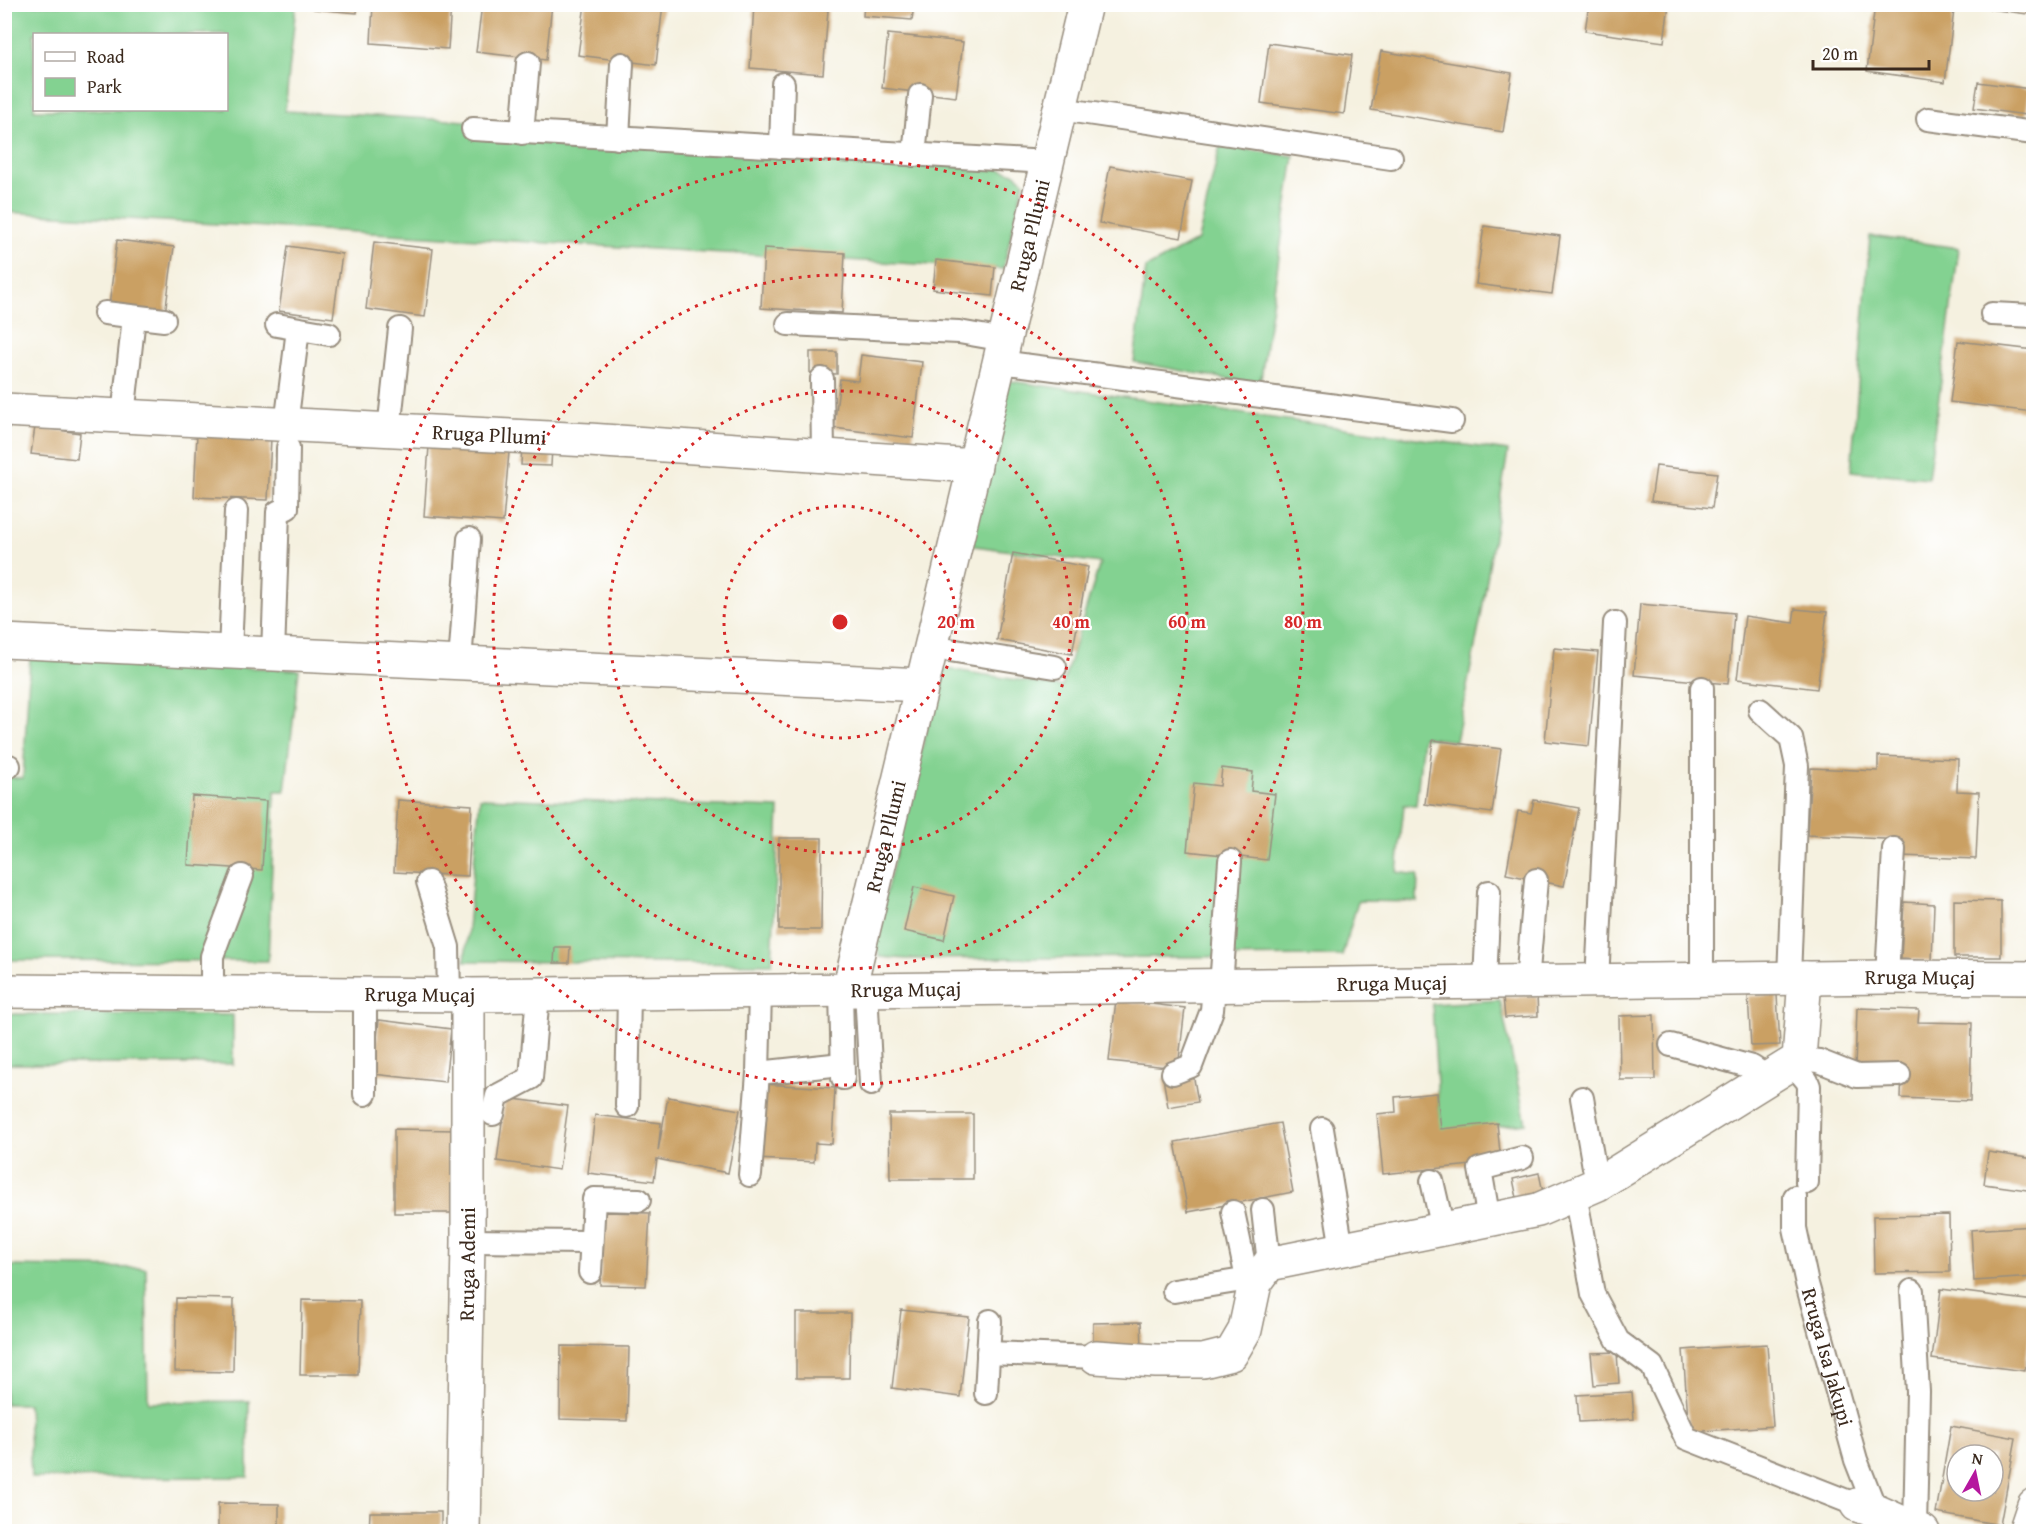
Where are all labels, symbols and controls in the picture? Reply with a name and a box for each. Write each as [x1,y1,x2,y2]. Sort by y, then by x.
legend [33,33,228,111]
scale bar [1813,33,1928,71]
text: 20 m [1822,40,1858,67]
text: Road [87,43,125,70]
text: Park [87,73,123,100]
street label: Rruga Pllumi [1001,176,1058,295]
street label: Rruga Pllumi [431,416,548,453]
text: 20 m [937,608,976,635]
text: 40 m [1052,608,1091,635]
text: 60 m [1168,608,1207,635]
text: 80 m [1284,608,1323,635]
centre of rings [830,612,850,632]
street label: Rruga Pllumi [857,777,914,896]
street label: Rruga Muçaj [1864,961,1975,993]
street label: Rruga Muçaj [1336,967,1447,999]
street label: Rruga Muçaj [850,973,961,1005]
street label: Rruga Muçaj [365,978,475,1010]
street label: Rruga Ademi [451,1207,483,1321]
street label: Rruga Isa Jakupi [1794,1284,1862,1430]
north arrow [1945,1443,2005,1503]
text: N [1970,1445,1985,1471]

